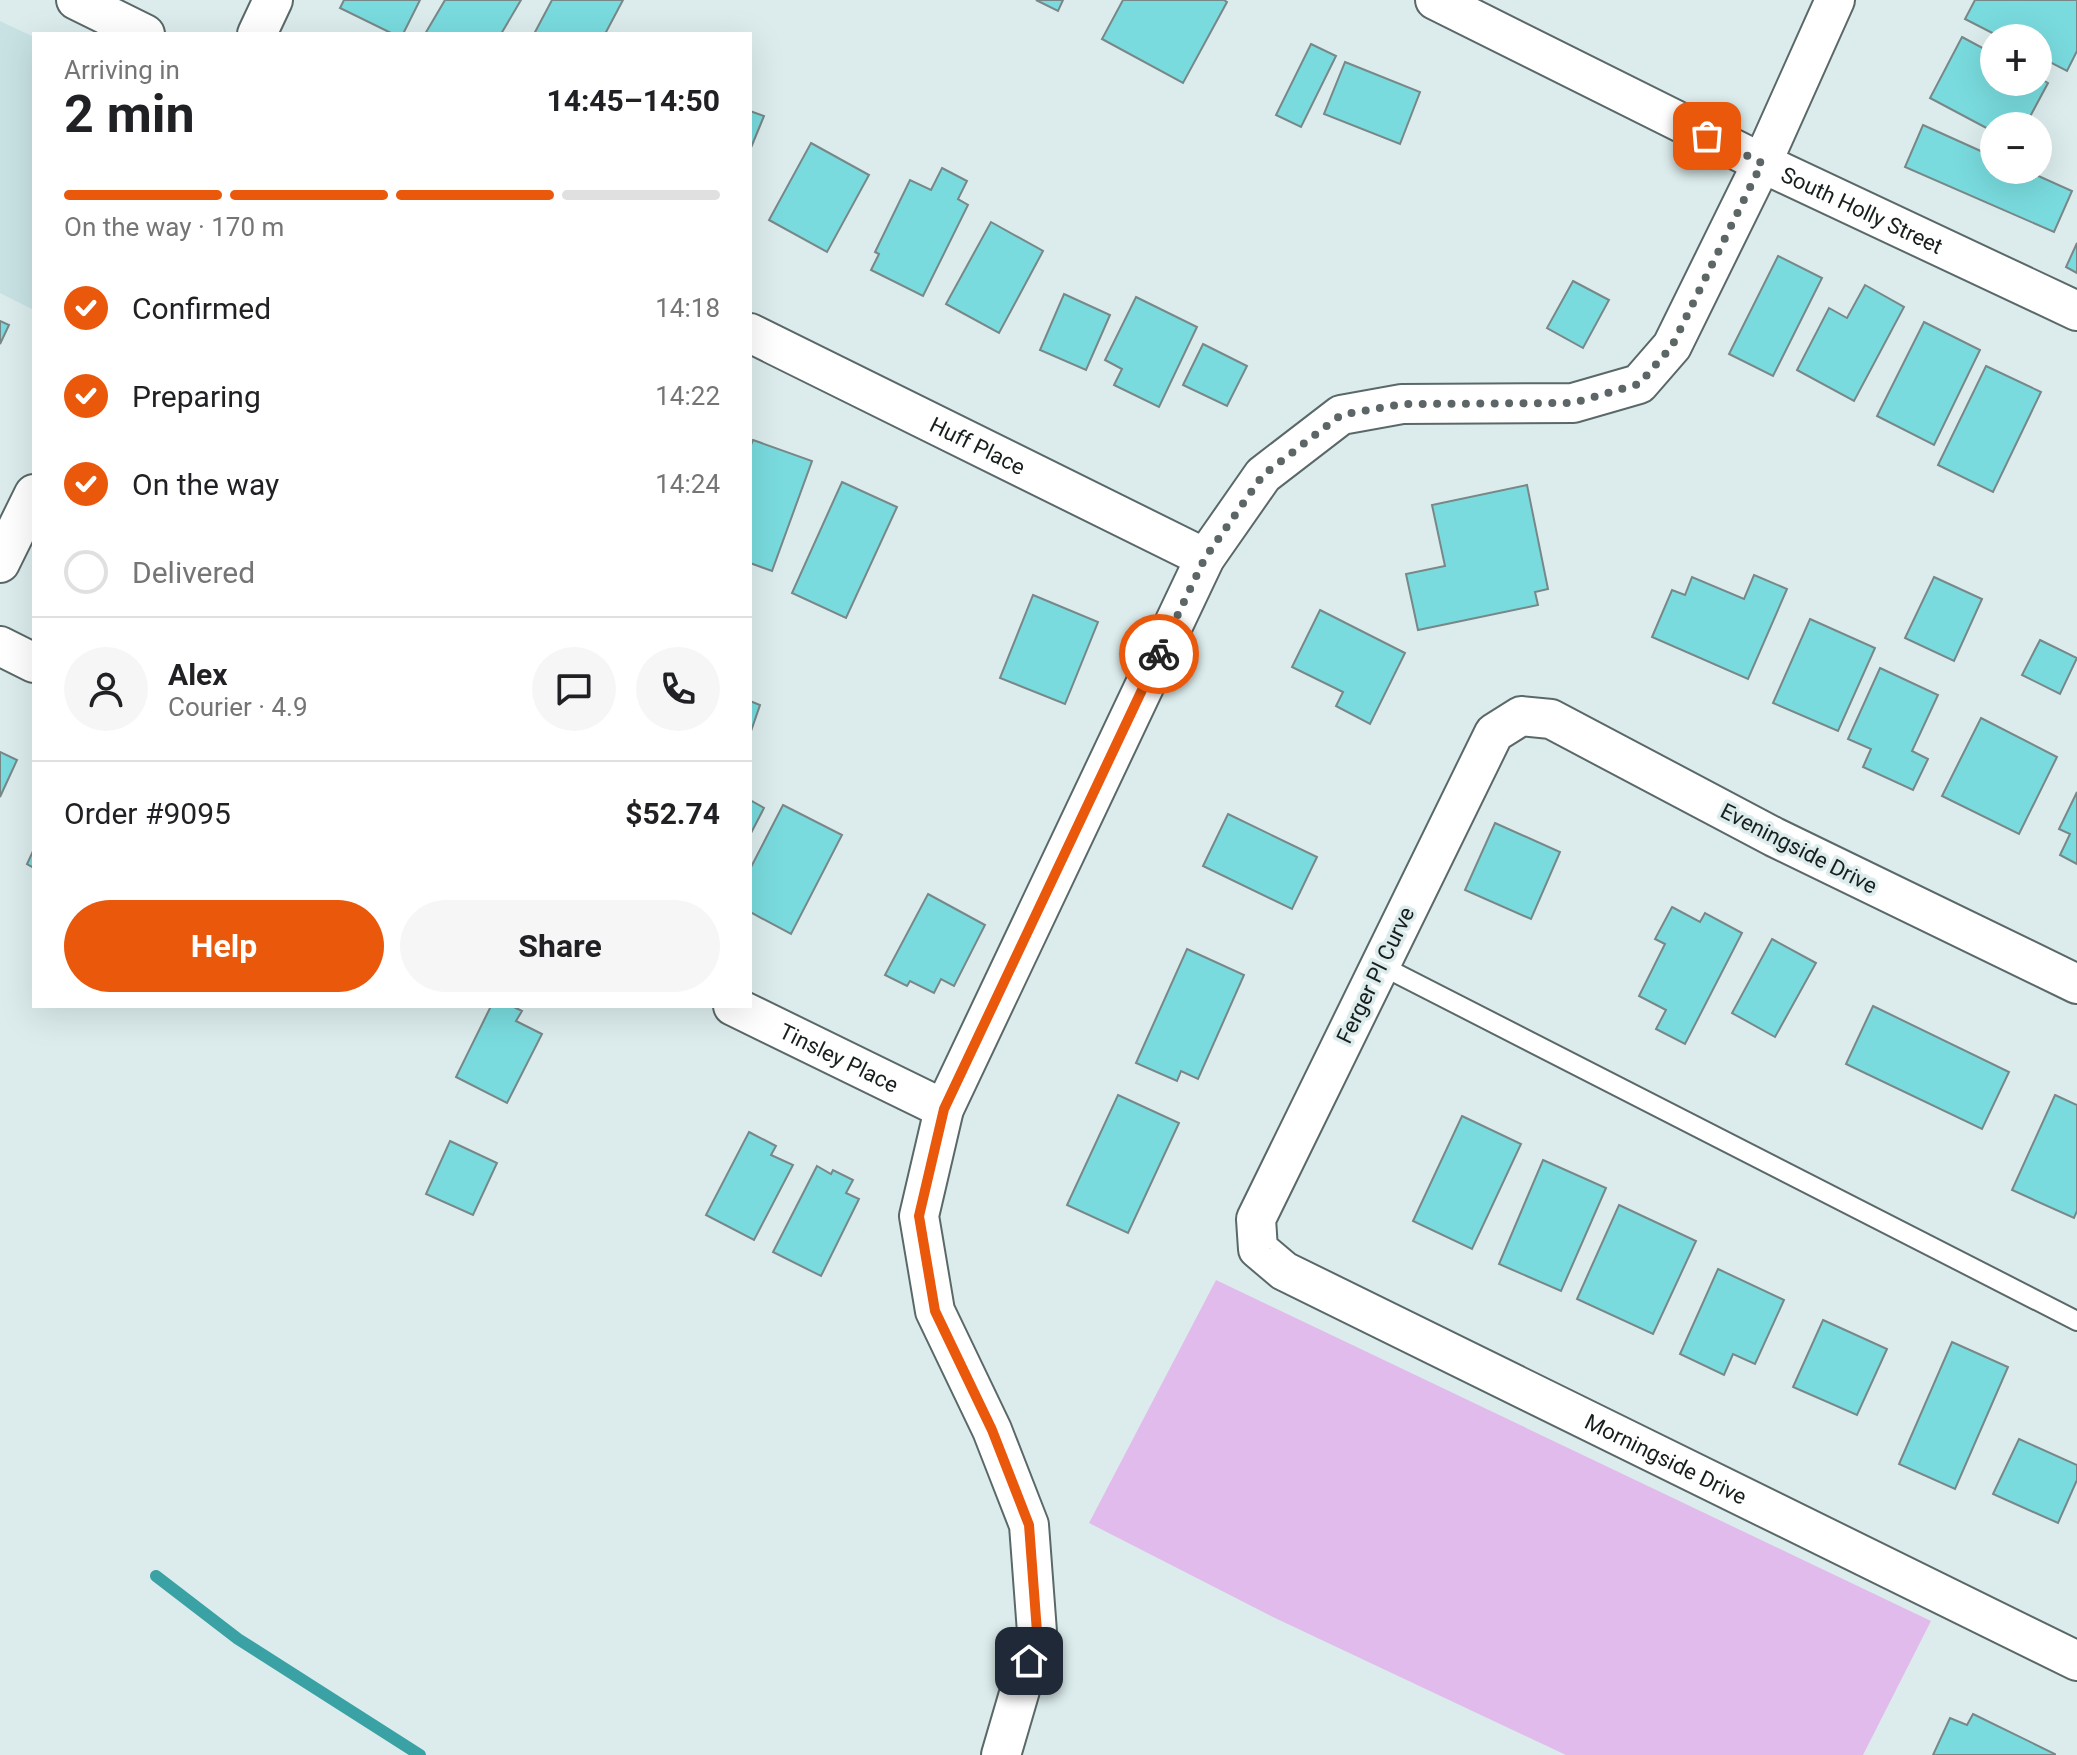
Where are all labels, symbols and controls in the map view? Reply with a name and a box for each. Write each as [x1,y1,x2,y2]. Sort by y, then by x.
map controls [1980,24,2052,184]
button: + [1980,24,2052,96]
text: Arriving in [64,55,180,85]
text: 14:45–14:50 [546,83,720,118]
text: 2 min [64,84,195,145]
pin [1673,102,1741,170]
button: − [1980,112,2052,184]
icon: bag [1685,114,1729,158]
street label: South Holly Street [1777,162,1947,259]
text: On the way · 170 m [64,212,284,242]
icon: check [64,286,108,330]
text: Confirmed [132,291,271,326]
text: 14:18 [655,293,720,323]
icon: check [64,374,108,418]
text: Preparing [132,379,261,414]
text: 14:22 [655,381,720,411]
street label: Huff Place [926,412,1029,480]
icon: check [64,462,108,506]
text: On the way [132,467,279,502]
text: 14:24 [655,469,720,499]
text: Delivered [132,555,255,590]
courier [1119,614,1199,694]
icon: bike [1137,632,1181,676]
button: person [64,647,148,731]
button: chat [532,647,616,731]
button: phone [636,647,720,731]
text: Alex [168,657,228,692]
text: Courier · 4.9 [168,692,308,722]
text: Order #9095 [64,796,231,831]
text: $52.74 [625,796,720,831]
street label: Eveningside Drive [1716,798,1881,899]
button: Help [64,900,384,992]
button: Share [400,900,720,992]
street label: Ferger Pl Curve [1332,903,1419,1048]
street label: Tinsley Place [775,1019,902,1098]
street label: Morningside Drive [1581,1409,1751,1510]
pin [995,1627,1063,1695]
icon: home [1007,1639,1051,1683]

